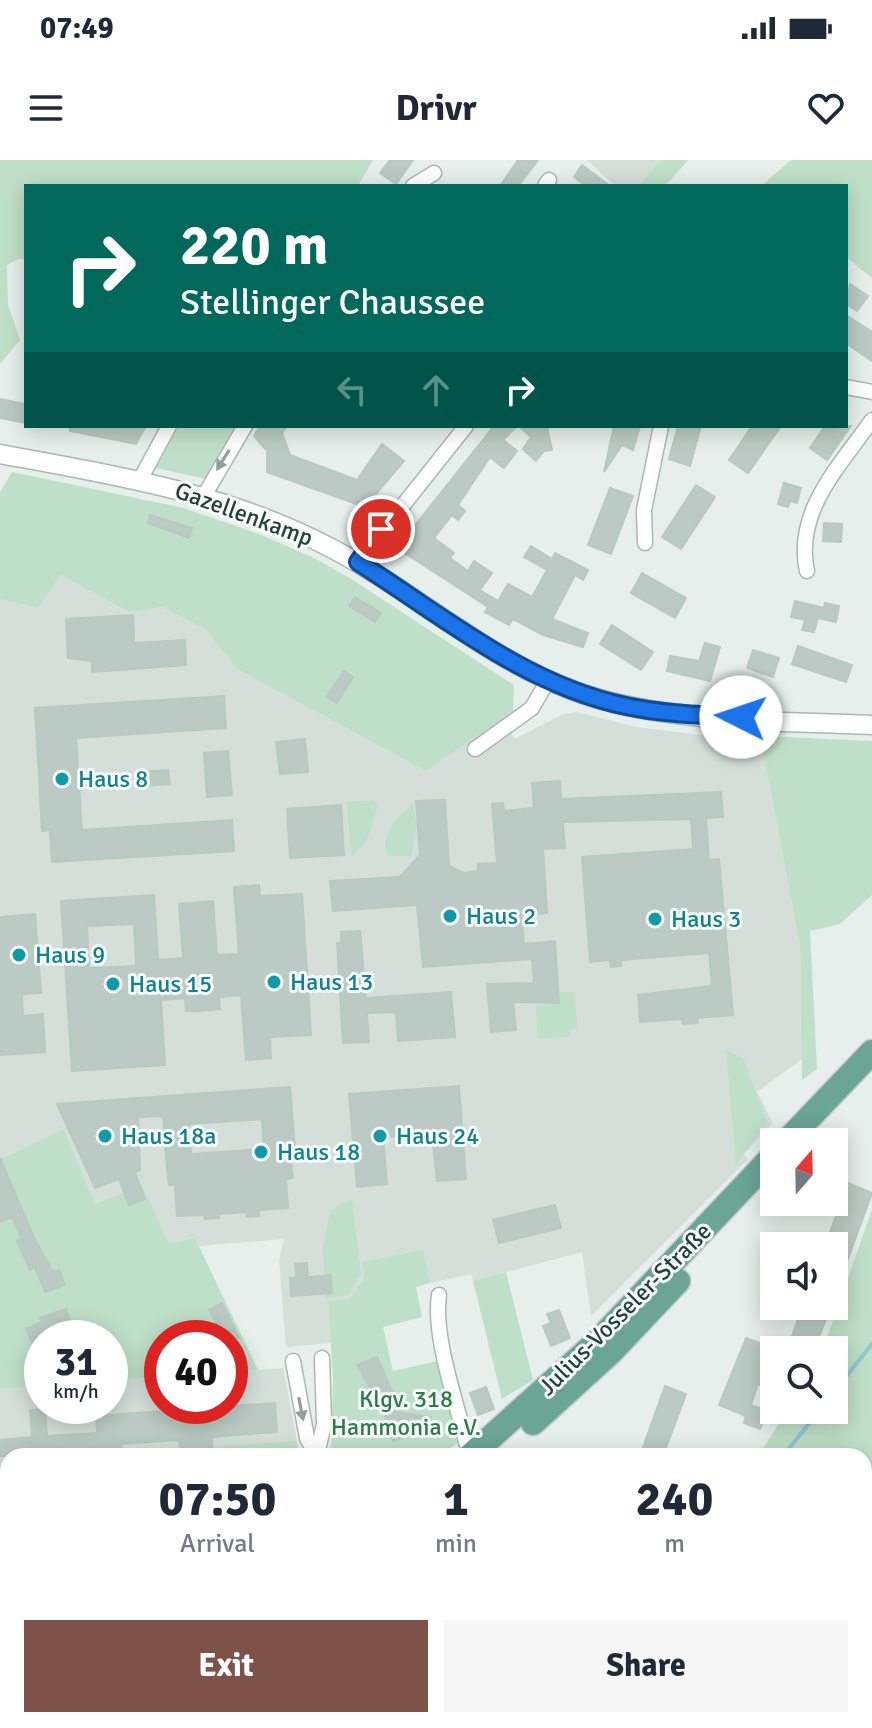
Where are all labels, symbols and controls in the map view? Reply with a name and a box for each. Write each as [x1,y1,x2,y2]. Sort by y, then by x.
text: 07:49 [40,10,114,47]
icon: menu [24,86,68,130]
text: Drivr [395,86,477,131]
icon: heart [804,86,848,130]
text: 220 m [180,211,328,280]
icon: right [48,216,152,320]
text: Stellinger Chaussee [180,280,485,325]
icon: left [330,368,374,412]
icon: ahead [414,368,458,412]
icon: right [498,368,542,412]
one-way arrow [216,449,231,472]
street label: Gazellenkamp [171,475,317,553]
pin [347,495,415,563]
icon: arrive [359,507,403,551]
position arrow [699,675,783,759]
place label: Haus 8 [78,764,148,794]
marker: Haus 8 [53,770,71,788]
place label: Haus 2 [466,901,536,931]
place label: Haus 3 [671,904,741,934]
marker: Haus 2 [441,907,459,925]
marker: Haus 3 [646,910,664,928]
place label: Haus 9 [35,940,105,970]
marker: Haus 9 [10,946,28,964]
place label: Haus 13 [290,967,373,997]
place label: Haus 15 [129,969,212,999]
marker: Haus 13 [265,973,283,991]
marker: Haus 15 [104,975,122,993]
place label: Haus 18a [121,1121,216,1151]
place label: Haus 24 [396,1121,479,1151]
marker: Haus 18a [96,1127,114,1145]
marker: Haus 24 [371,1127,389,1145]
north arrow [760,1128,848,1216]
map controls [760,1128,848,1424]
place label: Haus 18 [277,1137,360,1167]
marker: Haus 18 [252,1143,270,1161]
street label: Julius-Vosseler-Straße [532,1216,718,1402]
button: sound [760,1232,848,1320]
speed limit sign: 40 [144,1320,248,1424]
button: search [760,1336,848,1424]
text: 31 [54,1337,98,1387]
text: km/h [53,1379,99,1404]
park label: Klgv. 318 Hammonia e.V. [331,1384,481,1442]
one-way arrow [296,1397,308,1422]
text: 07:50 [159,1470,276,1529]
text: 1 [443,1470,469,1529]
text: 240 [636,1470,713,1529]
text: Arrival [180,1528,255,1560]
text: min [435,1528,477,1560]
text: m [664,1528,685,1560]
button: Exit [24,1620,428,1712]
button: Share [444,1620,848,1712]

